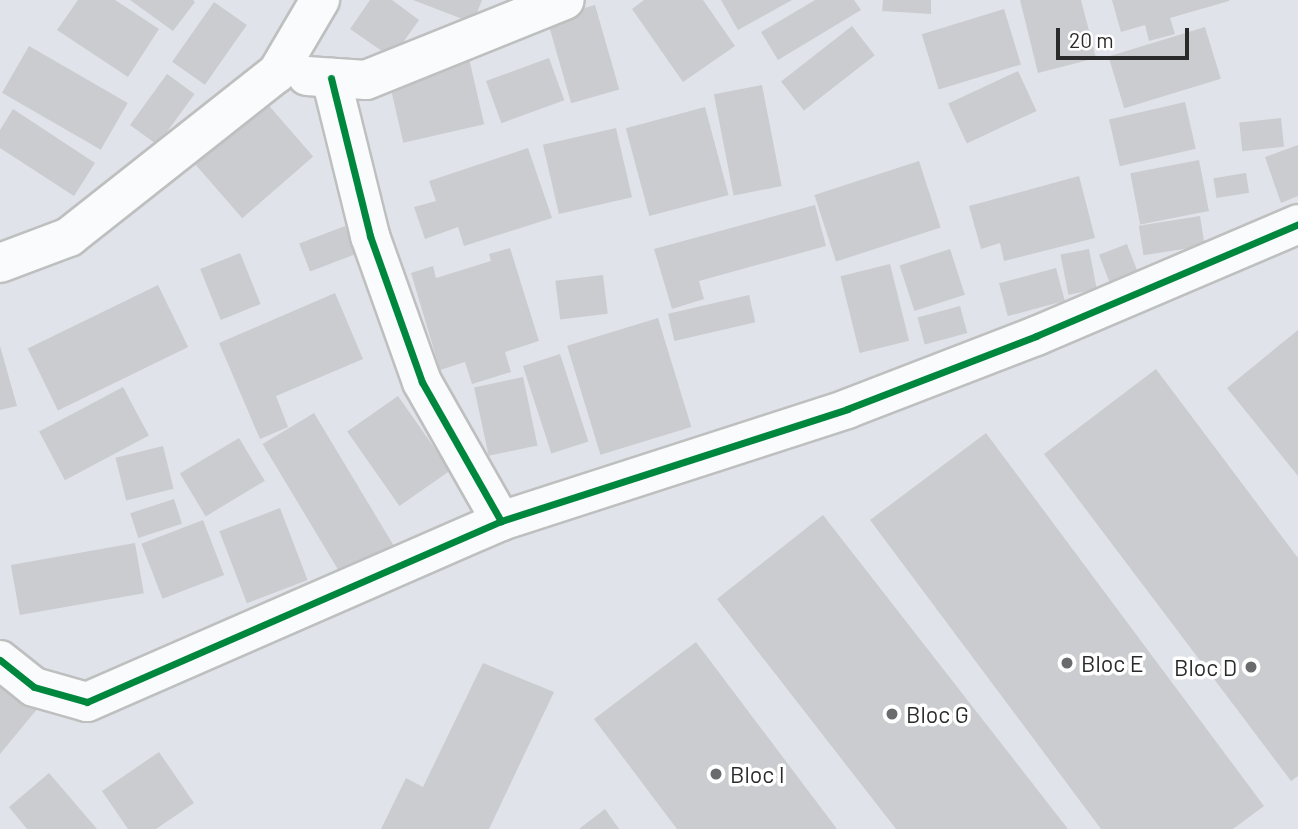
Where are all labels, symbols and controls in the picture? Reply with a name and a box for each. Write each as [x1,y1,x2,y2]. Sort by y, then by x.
scale bar [1060,14,1193,58]
text: 20 m [1069,27,1114,52]
place label: Bloc E [1081,649,1144,677]
place label: Bloc D [1174,653,1237,681]
marker: Bloc E [1059,655,1075,671]
marker: Bloc D [1243,659,1259,675]
place label: Bloc G [906,700,969,728]
marker: Bloc G [884,706,900,722]
place label: Bloc I [730,760,785,788]
marker: Bloc I [708,766,724,782]

